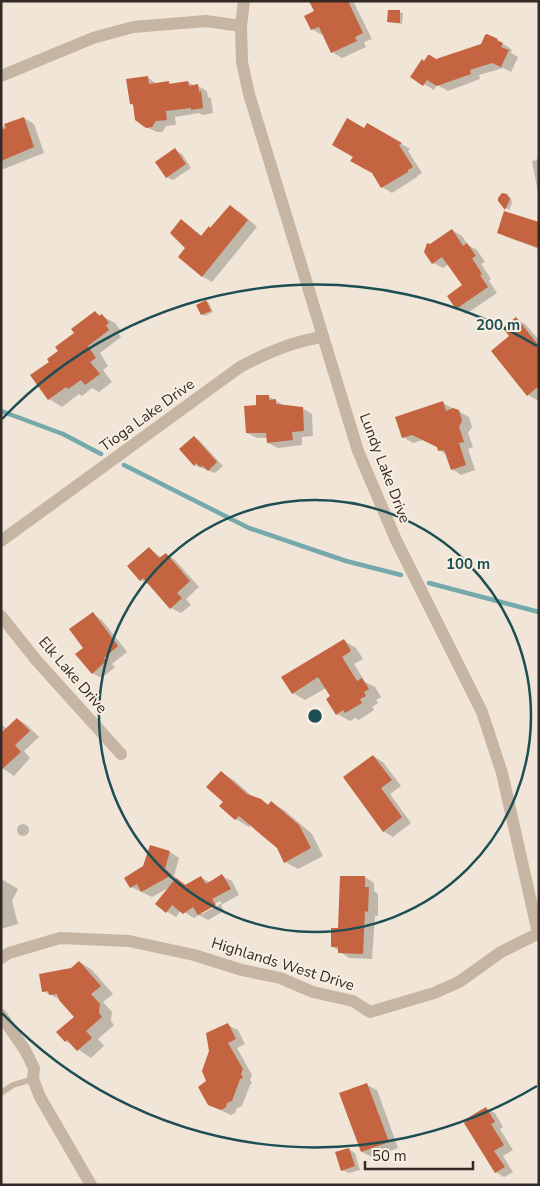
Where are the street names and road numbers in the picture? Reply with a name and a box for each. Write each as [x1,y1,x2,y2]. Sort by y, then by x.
street label: Tioga Lake Drive [96,374,198,456]
street label: Lundy Lake Drive [355,410,415,526]
street label: Elk Lake Drive [34,632,112,718]
street label: Highlands West Drive [209,933,357,995]

